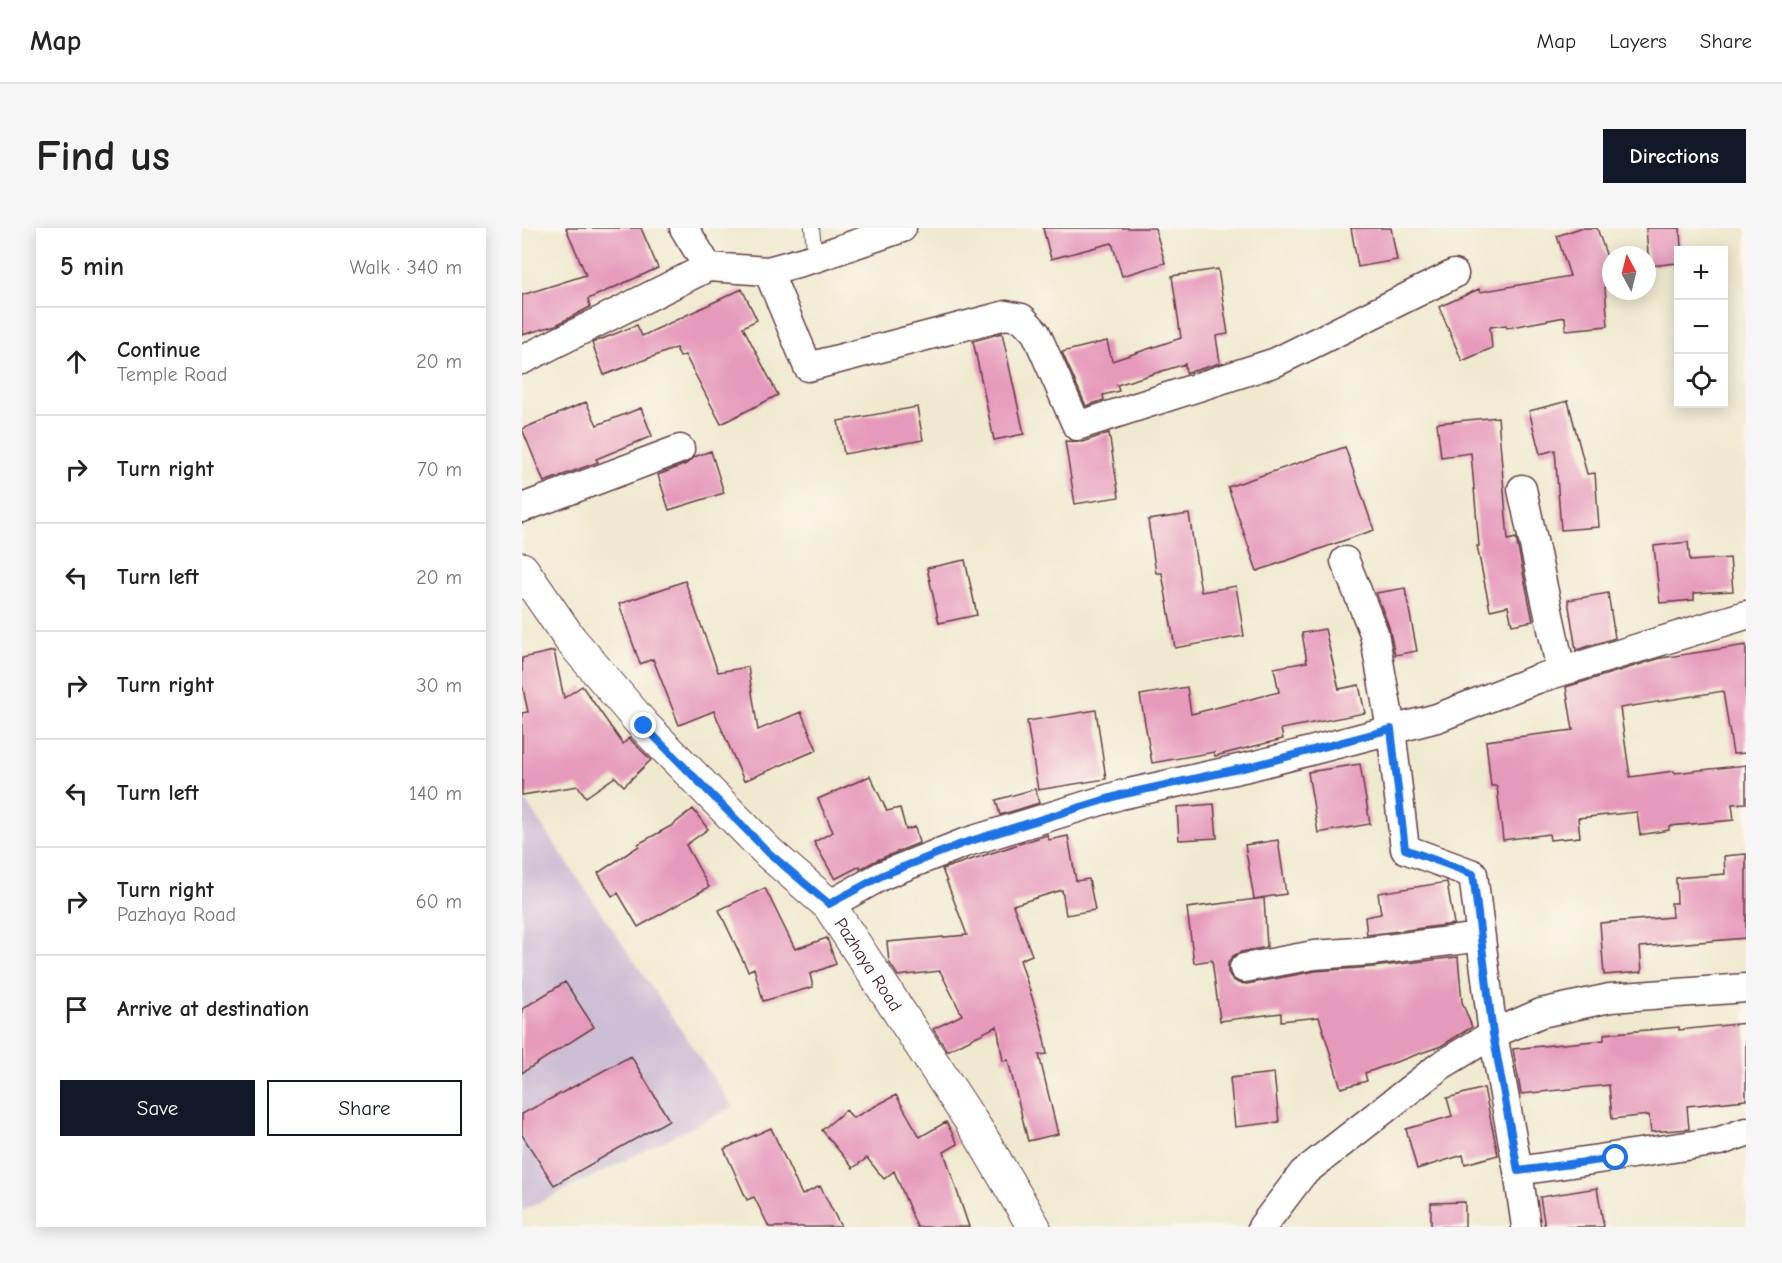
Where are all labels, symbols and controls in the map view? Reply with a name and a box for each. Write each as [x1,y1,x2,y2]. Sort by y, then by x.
text: Map [30,25,81,57]
text: Map [1537,29,1576,53]
text: Layers [1609,29,1667,53]
text: Share [1700,29,1752,53]
button: Directions [1603,129,1746,183]
text: Find us [36,132,170,181]
north arrow [1602,246,1656,300]
map controls [1674,246,1728,408]
button: + [1674,246,1728,300]
text: 5 min [60,252,124,282]
text: Walk · 340 m [350,256,462,279]
button: − [1674,300,1728,354]
text: Continue [117,337,200,363]
icon: ahead [60,345,93,378]
text: 20 m [416,350,462,373]
button: locate [1674,354,1728,408]
text: Temple Road [117,363,227,386]
icon: right [60,453,93,486]
text: Turn right [117,456,214,482]
text: 70 m [417,458,462,481]
icon: left [60,561,93,594]
text: Turn left [117,564,199,590]
text: 20 m [416,566,462,589]
icon: right [60,669,93,702]
text: Turn right [117,672,214,698]
text: 30 m [416,674,462,697]
route end [630,712,656,738]
icon: left [60,777,93,810]
text: Turn left [117,780,199,806]
text: 140 m [409,782,462,805]
text: Turn right [117,877,214,903]
icon: right [60,885,93,918]
text: 60 m [416,890,462,913]
text: Pazhaya Road [117,903,236,926]
street label: Pazhaya Road [830,914,906,1015]
icon: arrive [60,993,93,1026]
text: Arrive at destination [117,996,309,1022]
button: Save [60,1080,255,1136]
button: Share [267,1080,462,1136]
route start [1602,1144,1628,1170]

